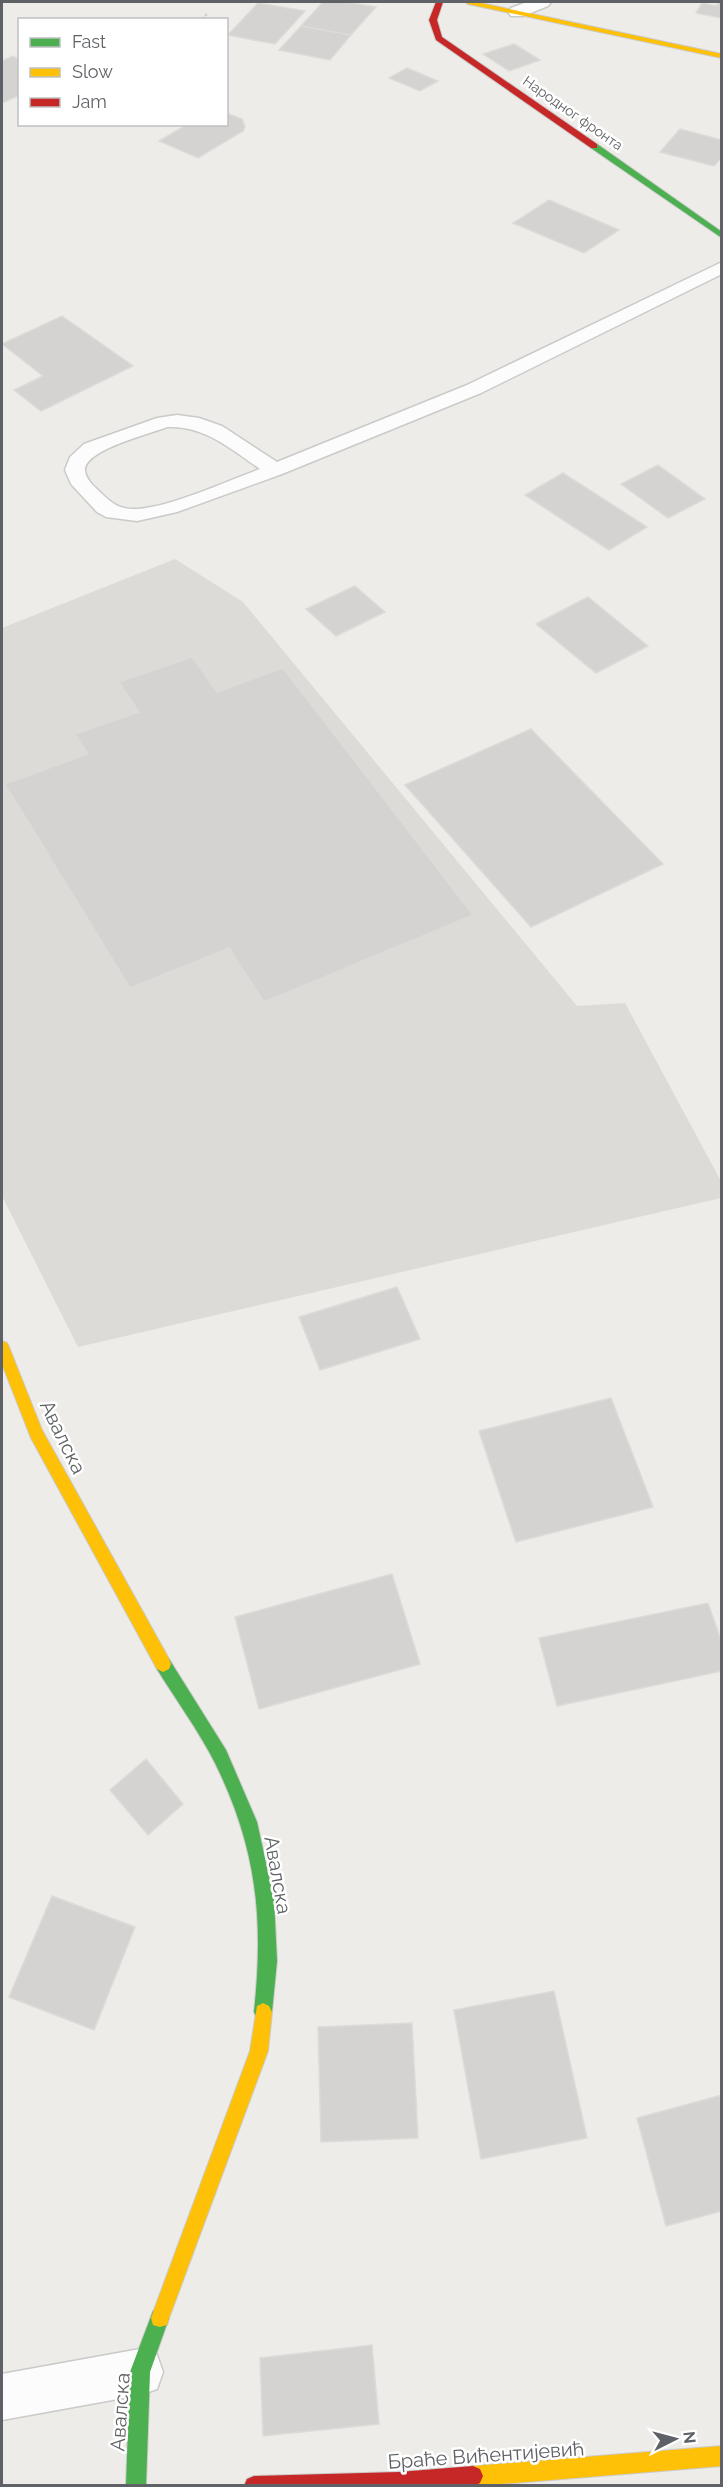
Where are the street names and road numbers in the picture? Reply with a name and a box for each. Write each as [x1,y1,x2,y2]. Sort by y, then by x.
street label: Народног фронта [520,73,626,153]
street label: Авалска [35,1396,91,1478]
street label: Авалска [259,1834,297,1916]
street label: Авалска [105,2372,135,2452]
street label: Браће Вићентијевић [387,2436,585,2474]

